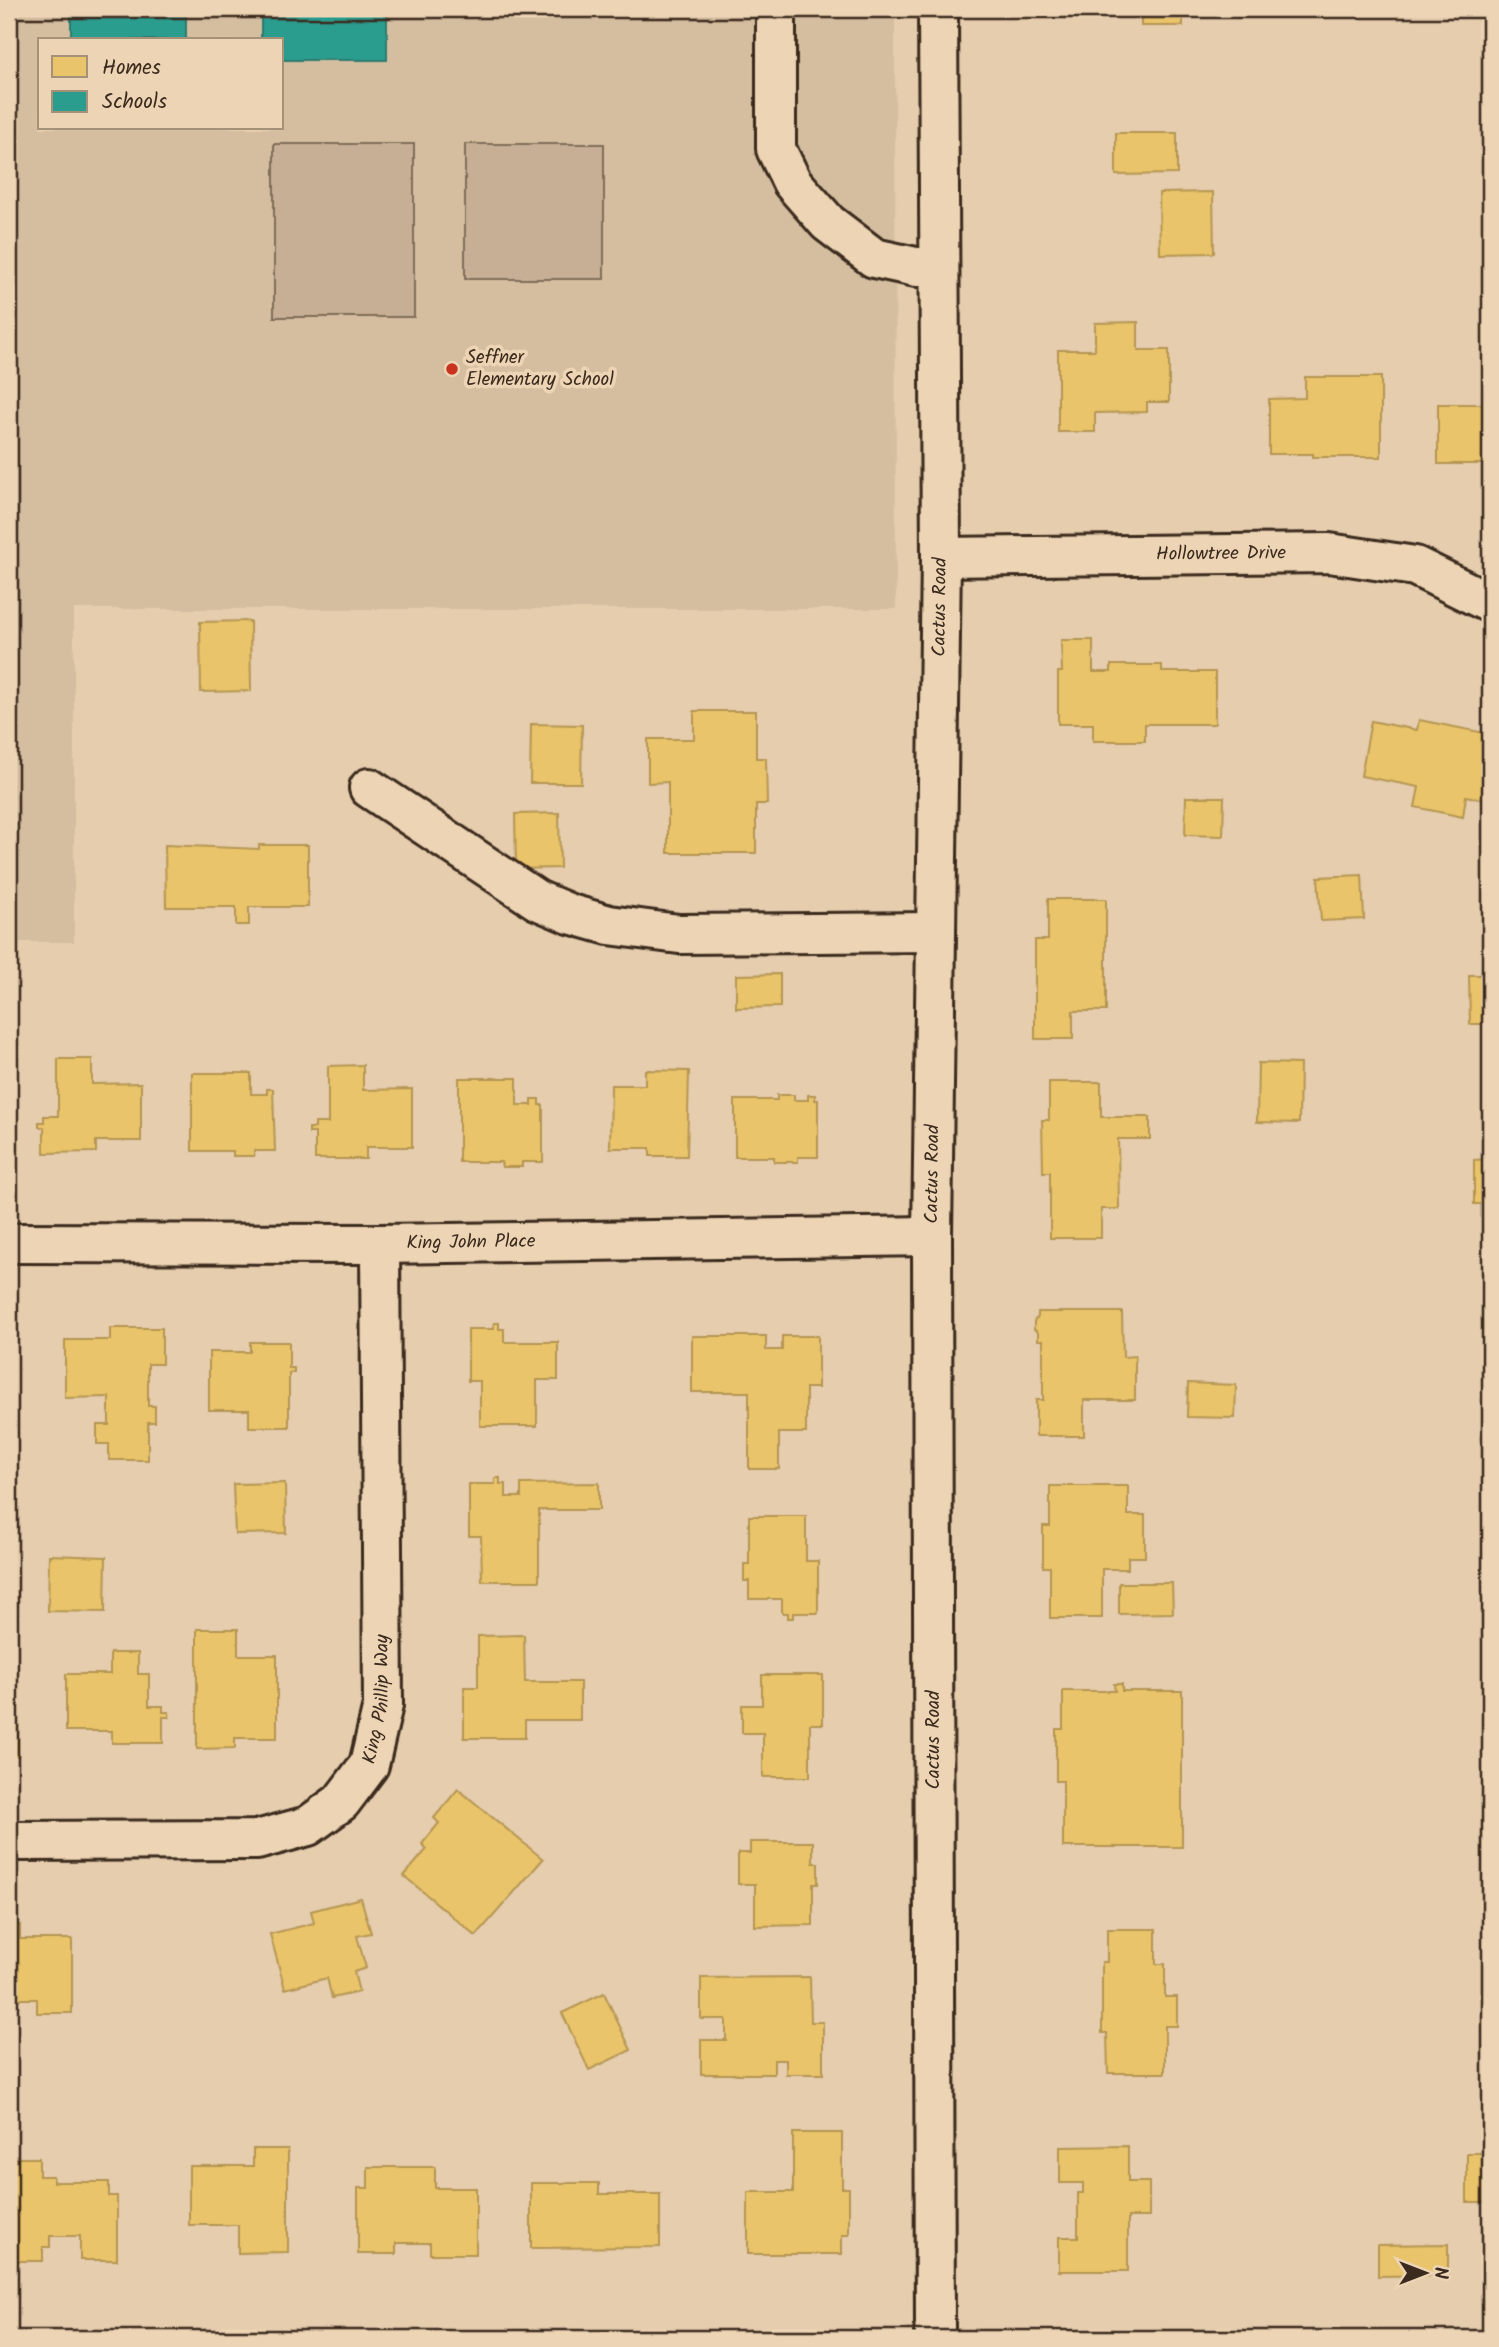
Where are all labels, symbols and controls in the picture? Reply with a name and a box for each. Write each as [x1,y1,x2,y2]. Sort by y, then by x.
legend [38,38,284,130]
text: Homes [102,52,161,85]
text: Schools [102,86,167,119]
place label: Seffner Elementary School [466,343,614,395]
marker: Seffner Elementary School [444,361,460,377]
street label: Hollowtree Drive [1156,538,1287,570]
street label: Cactus Road [925,557,956,657]
street label: Cactus Road [917,1124,948,1224]
street label: King John Place [406,1227,536,1259]
street label: King Phillip Way [355,1633,398,1767]
street label: Cactus Road [919,1690,949,1790]
north arrow [1390,2238,1460,2308]
text: N [1425,2267,1455,2279]

